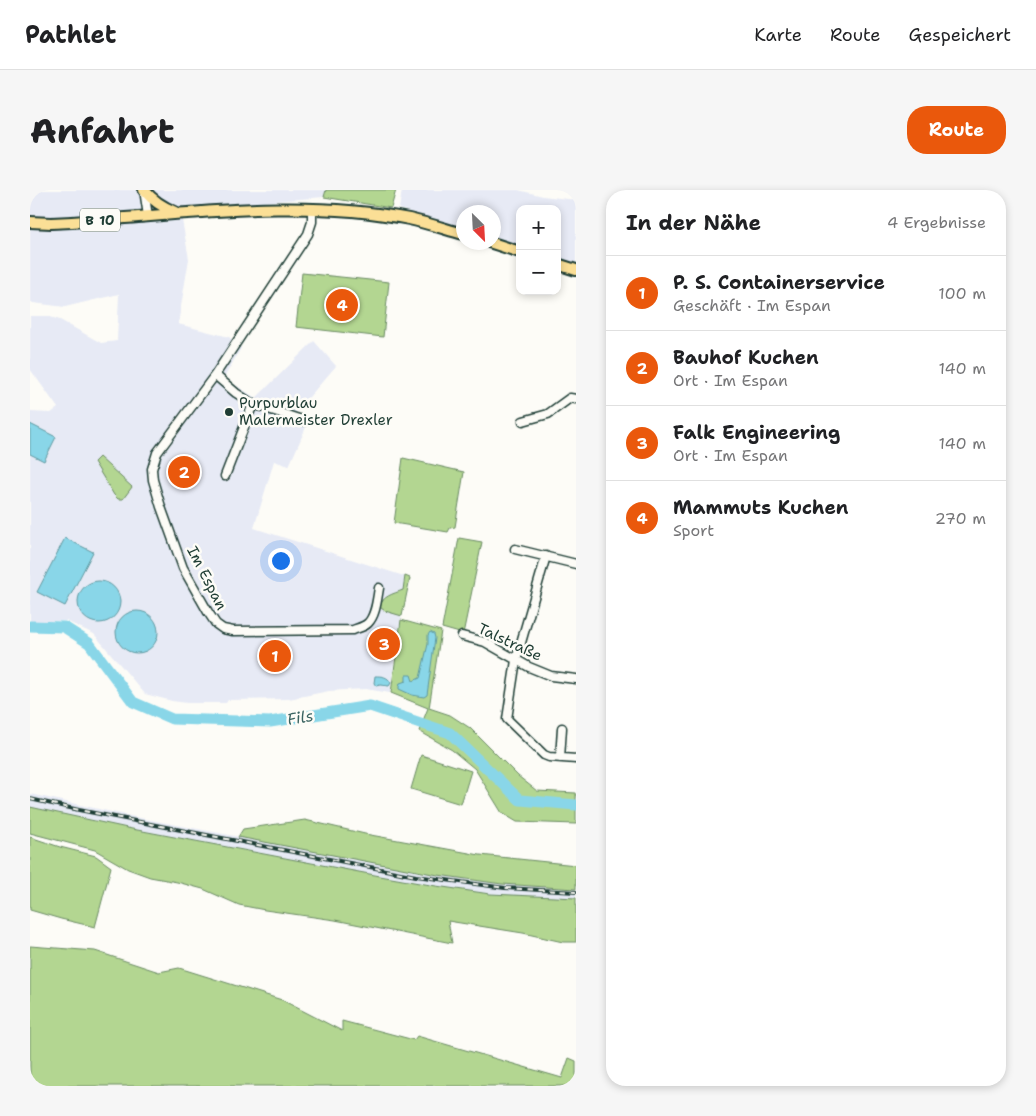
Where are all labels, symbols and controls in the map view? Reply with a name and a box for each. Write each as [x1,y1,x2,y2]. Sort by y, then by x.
text: Pathlet [25,19,116,51]
text: Karte [754,23,802,47]
text: Route [830,23,881,47]
text: Gespeichert [909,23,1011,47]
button: Route [907,106,1006,154]
text: Anfahrt [30,107,174,154]
north arrow [456,205,501,250]
map controls [516,205,561,295]
button: + [516,205,561,250]
road number: B 10 [80,208,120,232]
text: In der Nähe [626,209,761,237]
text: 4 Ergebnisse [887,212,986,233]
button: − [516,250,561,295]
text: P. S. Containerservice [673,270,885,295]
text: 1 [638,283,646,304]
text: 100 m [938,283,986,304]
pin: 4 [326,286,358,324]
text: Geschäft · Im Espan [673,295,831,316]
text: Bauhof Kuchen [673,345,819,370]
text: 2 [636,358,648,379]
text: 140 m [939,358,986,379]
text: Ort · Im Espan [673,370,788,391]
place label: Purpurblau Malermeister Drexler [239,393,393,430]
marker: Purpurblau Malermeister Drexler [223,406,235,418]
text: Falk Engineering [673,420,840,445]
text: 3 [636,433,648,454]
text: 140 m [939,433,986,454]
text: Ort · Im Espan [673,445,788,466]
pin: 2 [168,453,200,491]
text: Mammuts Kuchen [673,495,848,520]
text: 4 [636,508,648,529]
text: 270 m [935,508,986,529]
text: Sport [673,520,714,541]
street label: Im Espan [182,543,232,613]
your location [268,548,294,574]
street label: Talstraße [475,618,545,666]
pin: 3 [368,625,400,663]
pin: 1 [259,637,291,675]
water label: Fils [285,705,315,730]

